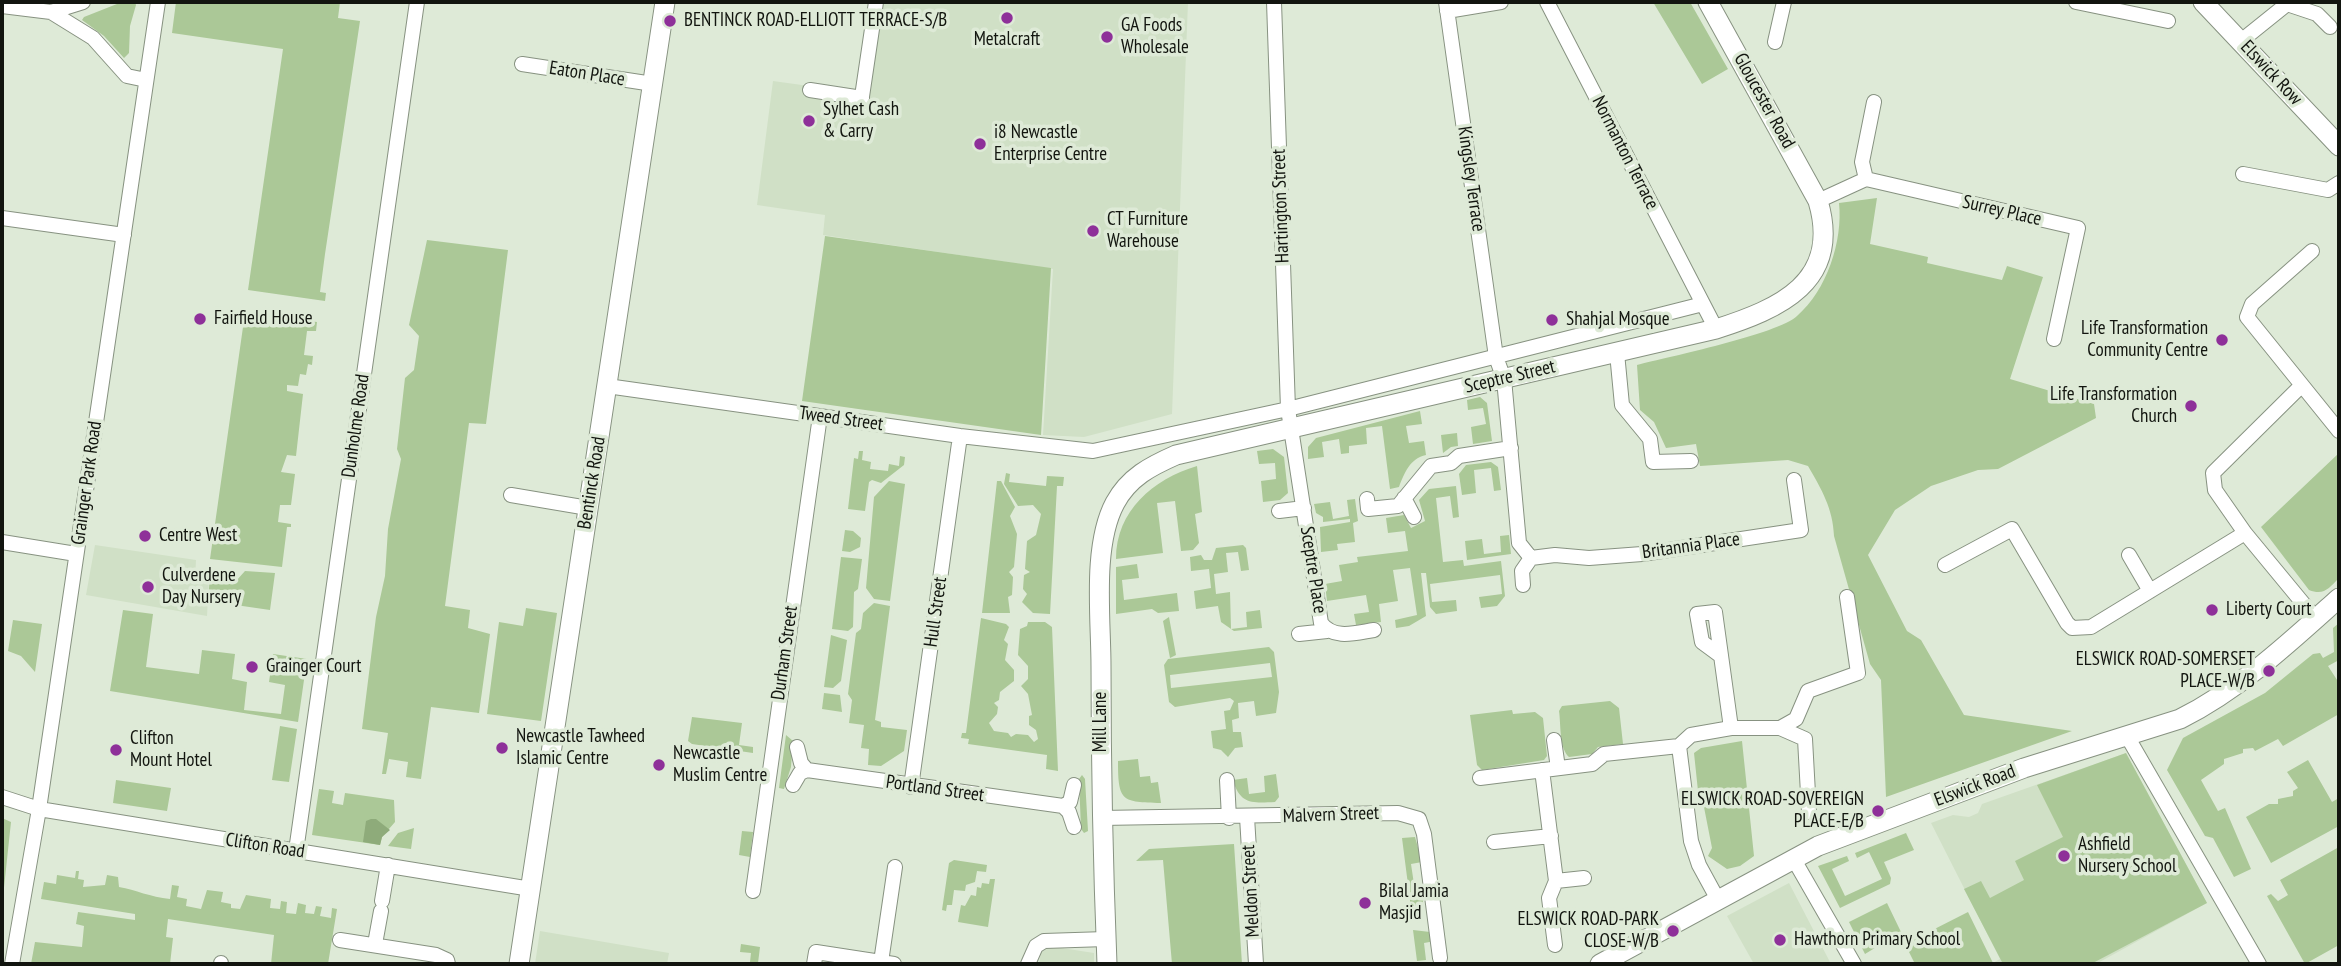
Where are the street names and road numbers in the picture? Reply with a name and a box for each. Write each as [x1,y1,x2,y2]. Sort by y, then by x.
street label: Elswick Row [2235,36,2307,110]
street label: Gloucester Road [1728,49,1800,153]
street label: Eaton Place [548,57,626,91]
street label: Normanton Terrace [1587,92,1663,214]
street label: Kingsley Terrace [1452,125,1490,233]
street label: Hartington Street [1268,148,1294,264]
street label: Surrey Place [1960,191,2044,231]
street label: Sceptre Street [1462,356,1558,398]
street label: Dunholme Road [337,373,375,479]
street label: Tweed Street [797,402,885,436]
street label: Grainger Park Road [67,420,107,546]
street label: Bentinck Road [573,435,611,531]
street label: Sceptre Place [1295,525,1331,615]
street label: Britannia Place [1641,528,1741,564]
street label: Hull Street [920,575,952,649]
street label: Durham Street [767,604,803,702]
street label: Mill Lane [1090,692,1112,752]
street label: Elswick Road [1931,760,2019,812]
street label: Portland Street [884,771,986,807]
street label: Malvern Street [1283,802,1379,828]
street label: Clifton Road [224,828,306,864]
street label: Meldon Street [1237,844,1265,938]

